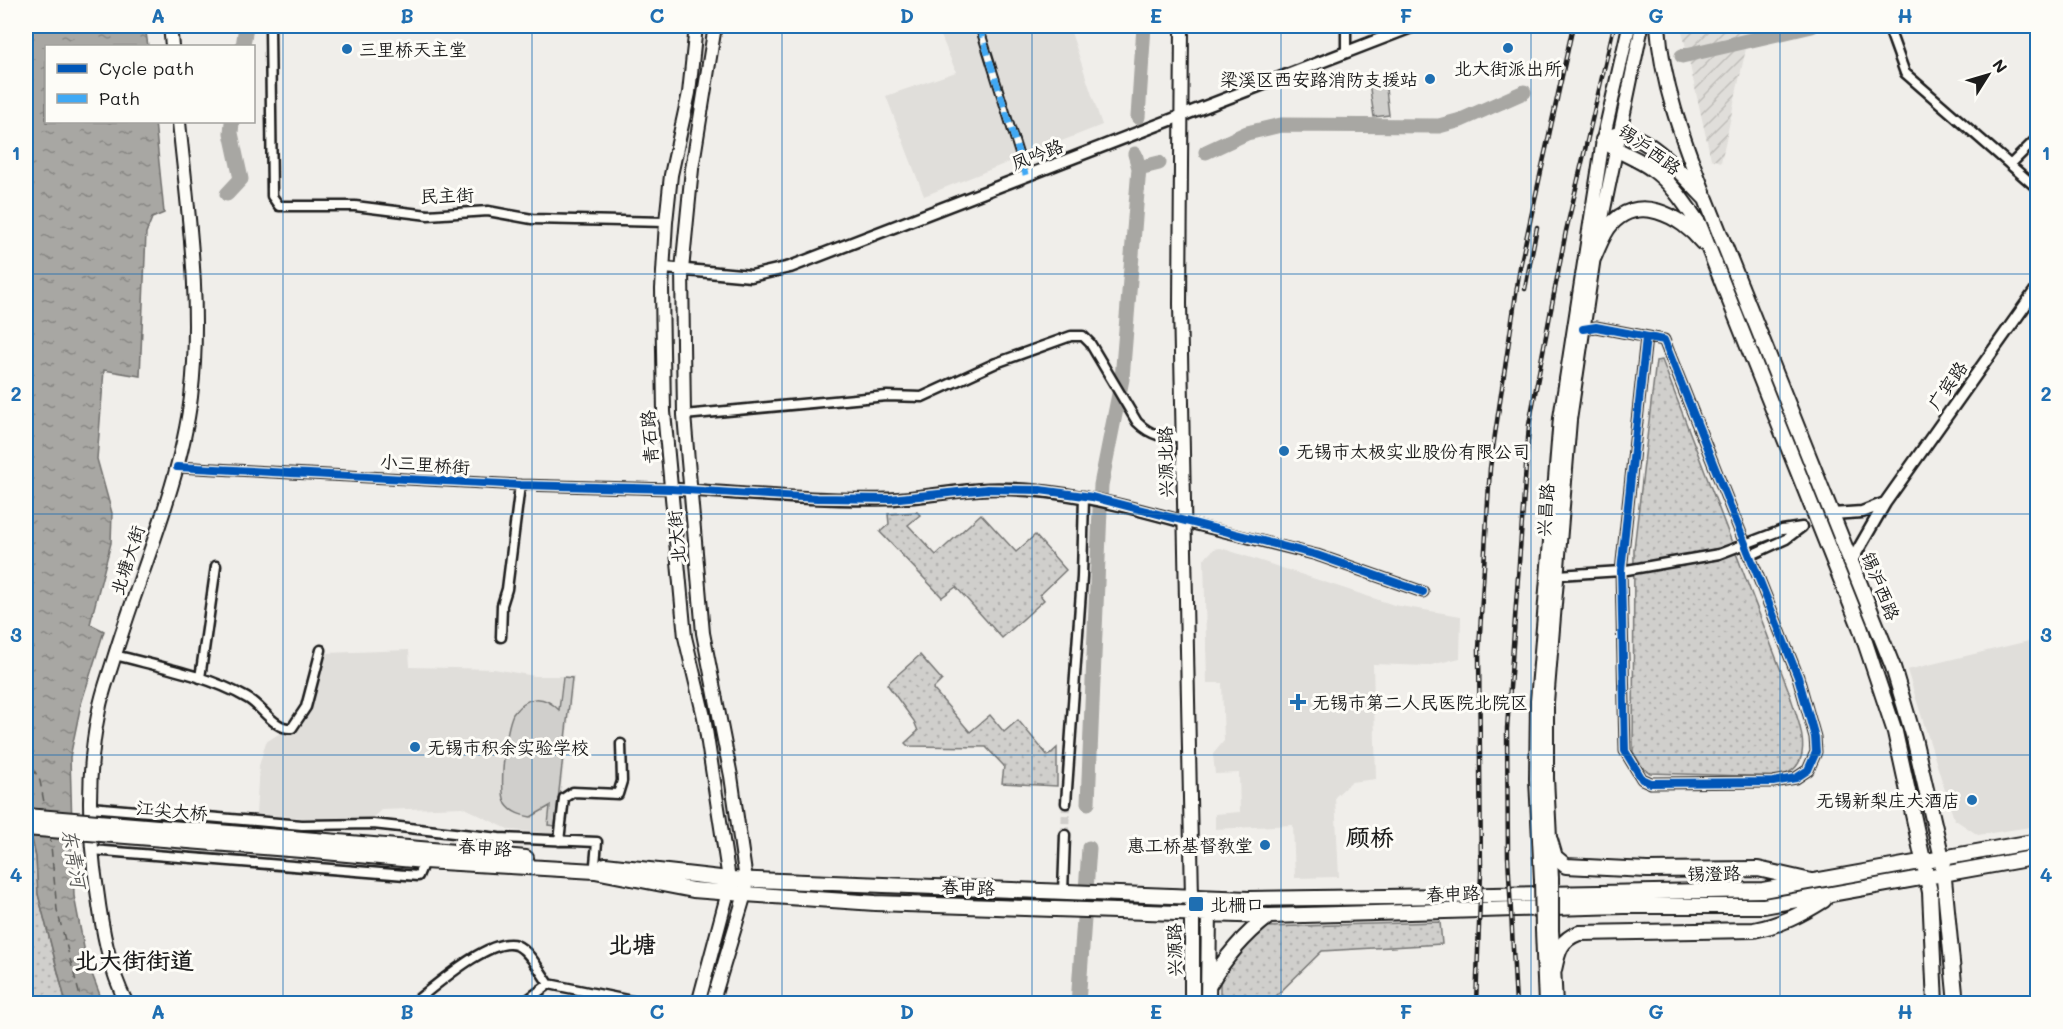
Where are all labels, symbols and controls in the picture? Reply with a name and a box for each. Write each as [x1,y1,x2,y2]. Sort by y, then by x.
text: A [151,2,165,28]
text: B [400,2,414,28]
text: C [650,2,665,28]
text: D [900,2,914,28]
text: E [1150,2,1162,28]
text: F [1400,2,1413,28]
text: G [1648,2,1664,28]
text: H [1897,2,1913,28]
place label: 三里桥天主堂 [359,37,467,61]
marker: 北大街派出所 [1501,41,1515,55]
marker: 三里桥天主堂 [340,42,354,56]
legend [45,45,255,123]
north arrow [1958,45,2018,105]
text: N [1988,54,2012,77]
text: Cycle path [99,56,194,80]
place label: 北大街派出所 [1454,56,1562,80]
place label: 梁溪区西安路消防支援站 [1220,67,1418,91]
marker: 梁溪区西安路消防支援站 [1423,72,1437,86]
text: Path [99,86,139,110]
street label: 锡沪西路 [1614,118,1686,180]
street label: 凤吟路 [1007,133,1067,175]
text: 1 [12,139,20,165]
text: 1 [2042,139,2050,165]
street label: 民主街 [420,182,474,208]
street label: 广宾路 [1922,356,1972,414]
text: 2 [10,380,22,406]
text: 2 [2040,380,2052,406]
street label: 青石路 [635,409,663,465]
street label: 兴源北路 [1152,426,1178,498]
place label: 无锡市太极实业股份有限公司 [1296,439,1530,463]
marker: 无锡市太极实业股份有限公司 [1277,444,1291,458]
street label: 小三里桥街 [379,449,471,479]
street label: 兴昌路 [1531,482,1559,538]
street label: 北大街 [662,509,690,565]
street label: 北塘大街 [104,522,150,598]
street label: 锡沪西路 [1856,548,1906,624]
text: 3 [10,621,22,647]
text: 3 [2040,621,2052,647]
place label: 无锡市第二人民医院北院区 [1312,690,1528,714]
marker: 无锡市第二人民医院北院区 [1289,693,1307,711]
place label: 无锡市积余实验学校 [427,735,589,759]
marker: 无锡市积余实验学校 [408,740,422,754]
place label: 无锡新梨庄大酒店 [1816,788,1960,812]
marker: 无锡新梨庄大酒店 [1965,793,1979,807]
street label: 江尖大桥 [135,795,209,825]
district label: 顾桥 [1346,821,1394,852]
water label: 东青河 [57,826,94,893]
street label: 春申路 [457,833,513,861]
place label: 惠工桥基督教堂 [1127,833,1253,857]
marker: 惠工桥基督教堂 [1258,838,1272,852]
text: 4 [10,861,23,887]
street label: 锡澄路 [1687,861,1741,885]
text: 4 [2040,861,2053,887]
street label: 春申路 [941,874,995,900]
street label: 春申路 [1426,880,1480,906]
place label: 北栅口 [1210,892,1264,916]
marker: 北栅口 [1187,895,1205,913]
street label: 兴源路 [1162,923,1186,977]
district label: 北塘 [608,928,656,959]
district label: 北大街街道 [74,944,194,975]
text: A [151,998,165,1024]
text: B [400,998,414,1024]
text: C [650,998,665,1024]
text: D [900,998,914,1024]
text: E [1150,998,1162,1024]
text: F [1400,998,1413,1024]
text: G [1648,998,1664,1024]
text: H [1897,998,1913,1024]

